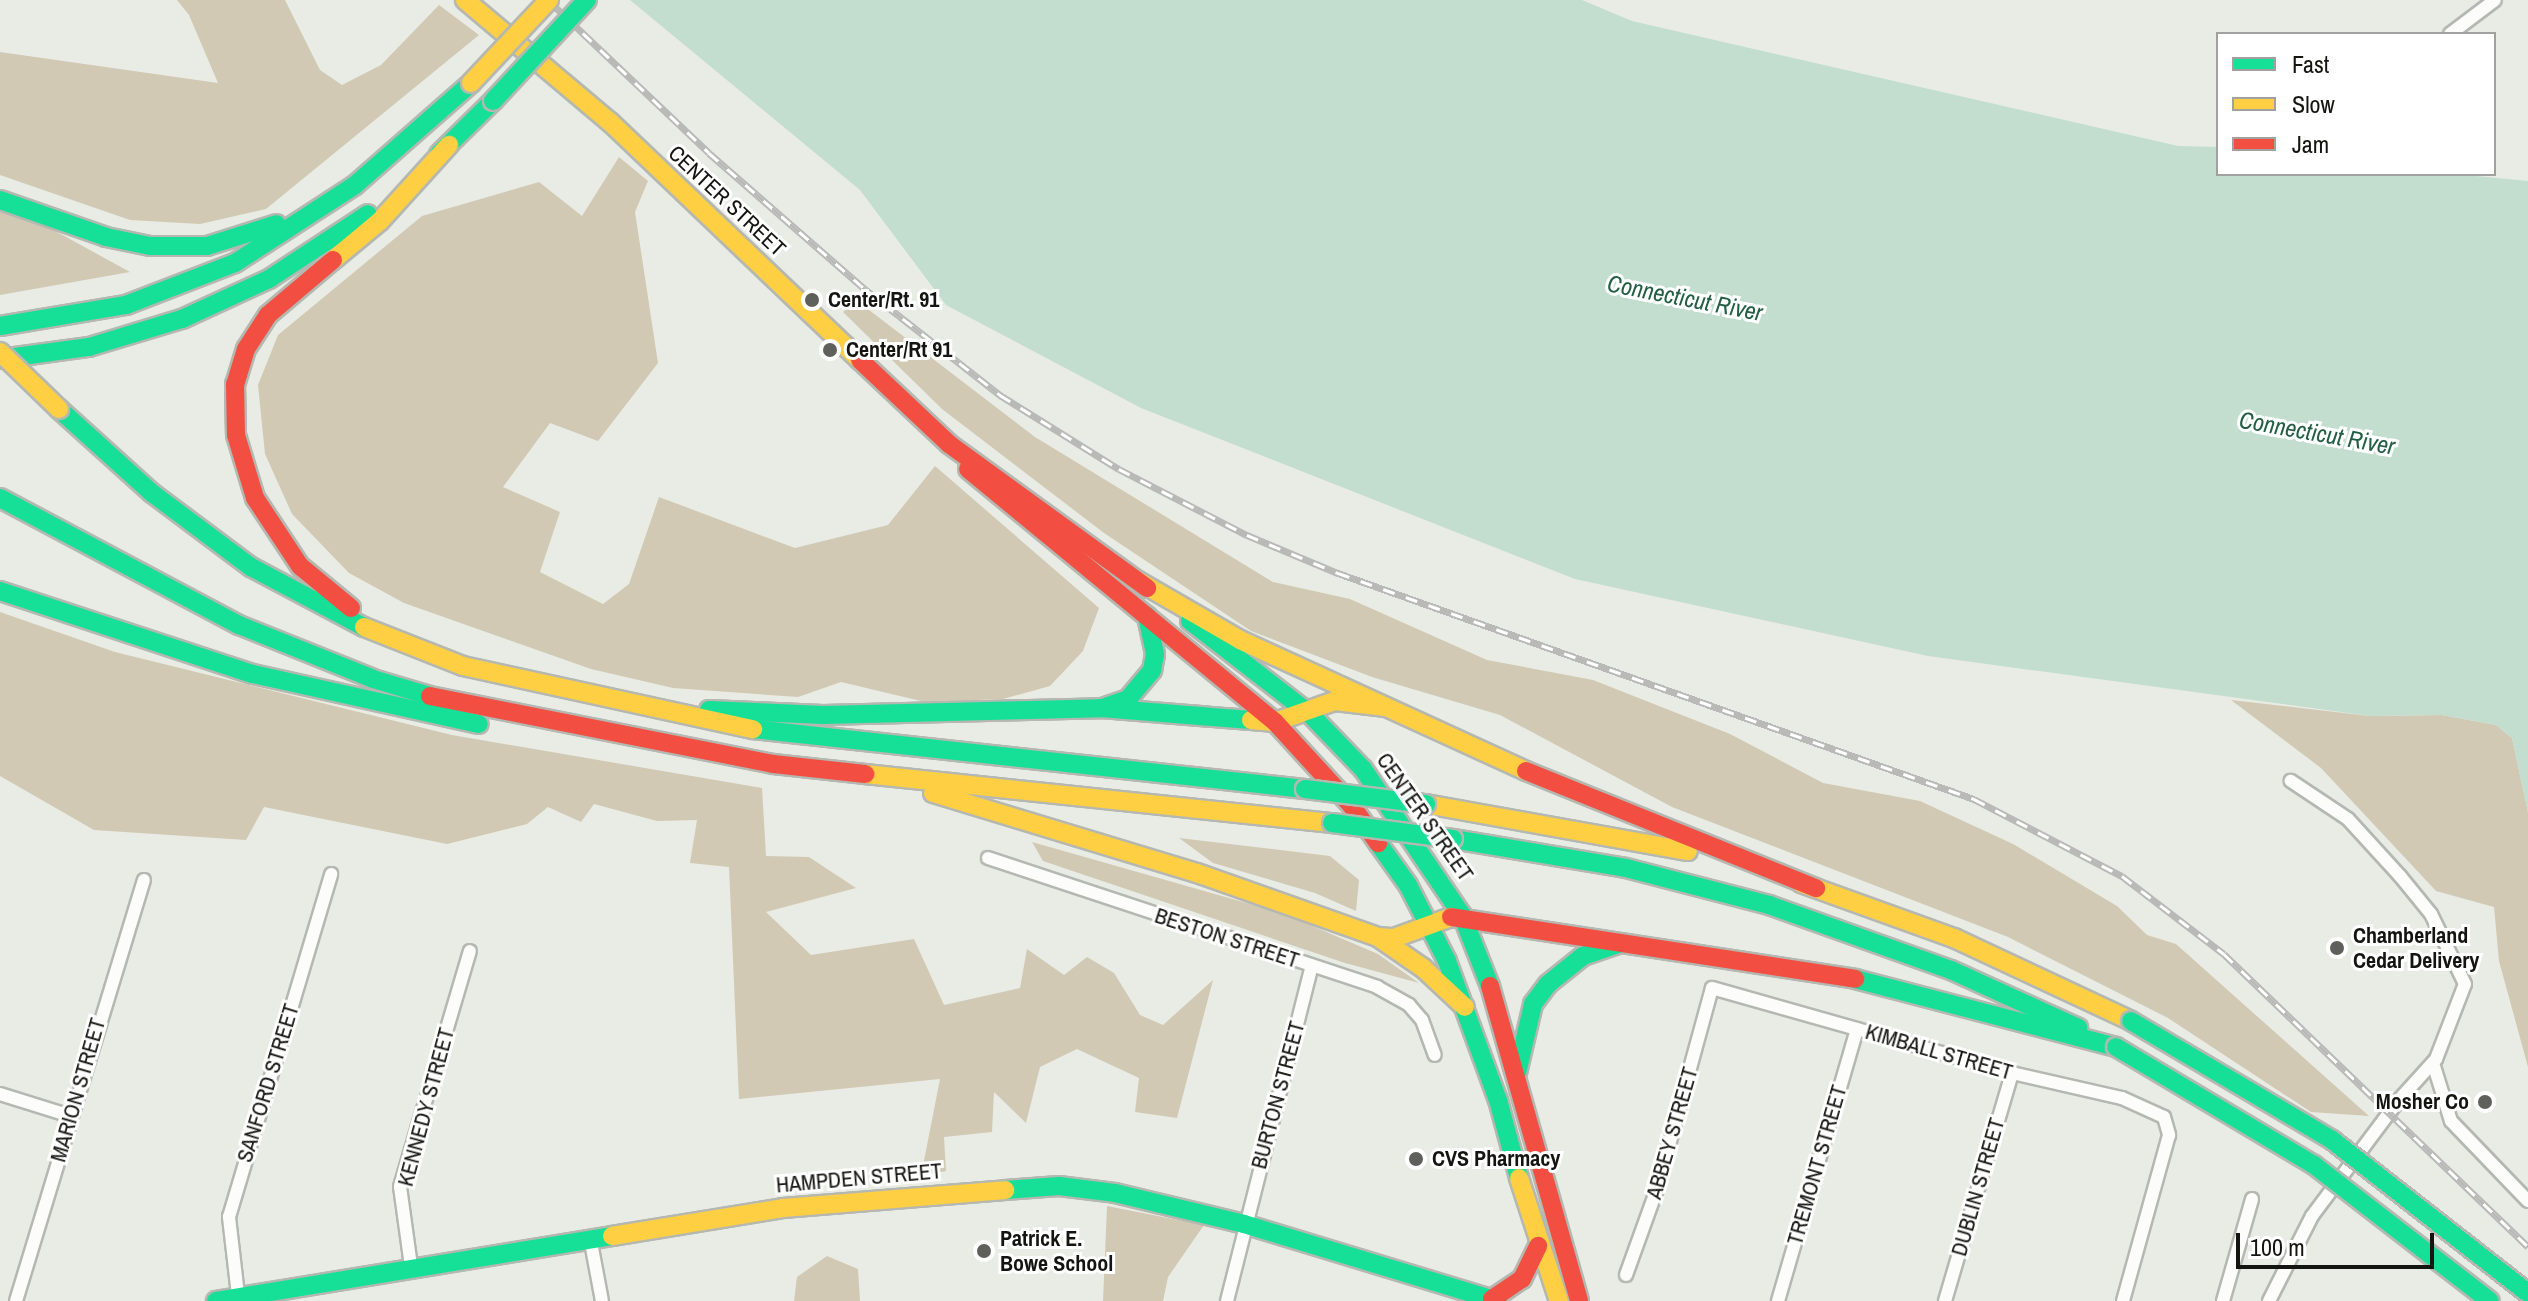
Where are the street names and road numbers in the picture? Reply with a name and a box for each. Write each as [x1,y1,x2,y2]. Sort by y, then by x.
street label: CENTER STREET [663,140,791,262]
street label: CENTER STREET [1371,748,1479,886]
street label: BESTON STREET [1152,902,1302,974]
street label: SANFORD STREET [231,1001,305,1165]
street label: MARION STREET [45,1015,111,1165]
street label: BURTON STREET [1246,1018,1310,1172]
street label: KIMBALL STREET [1862,1018,2016,1086]
street label: KENNEDY STREET [392,1025,460,1189]
street label: ABBEY STREET [1641,1064,1703,1202]
street label: TREMONT STREET [1782,1082,1852,1248]
street label: DUBLIN STREET [1946,1115,2010,1259]
street label: HAMPDEN STREET [775,1158,943,1198]

